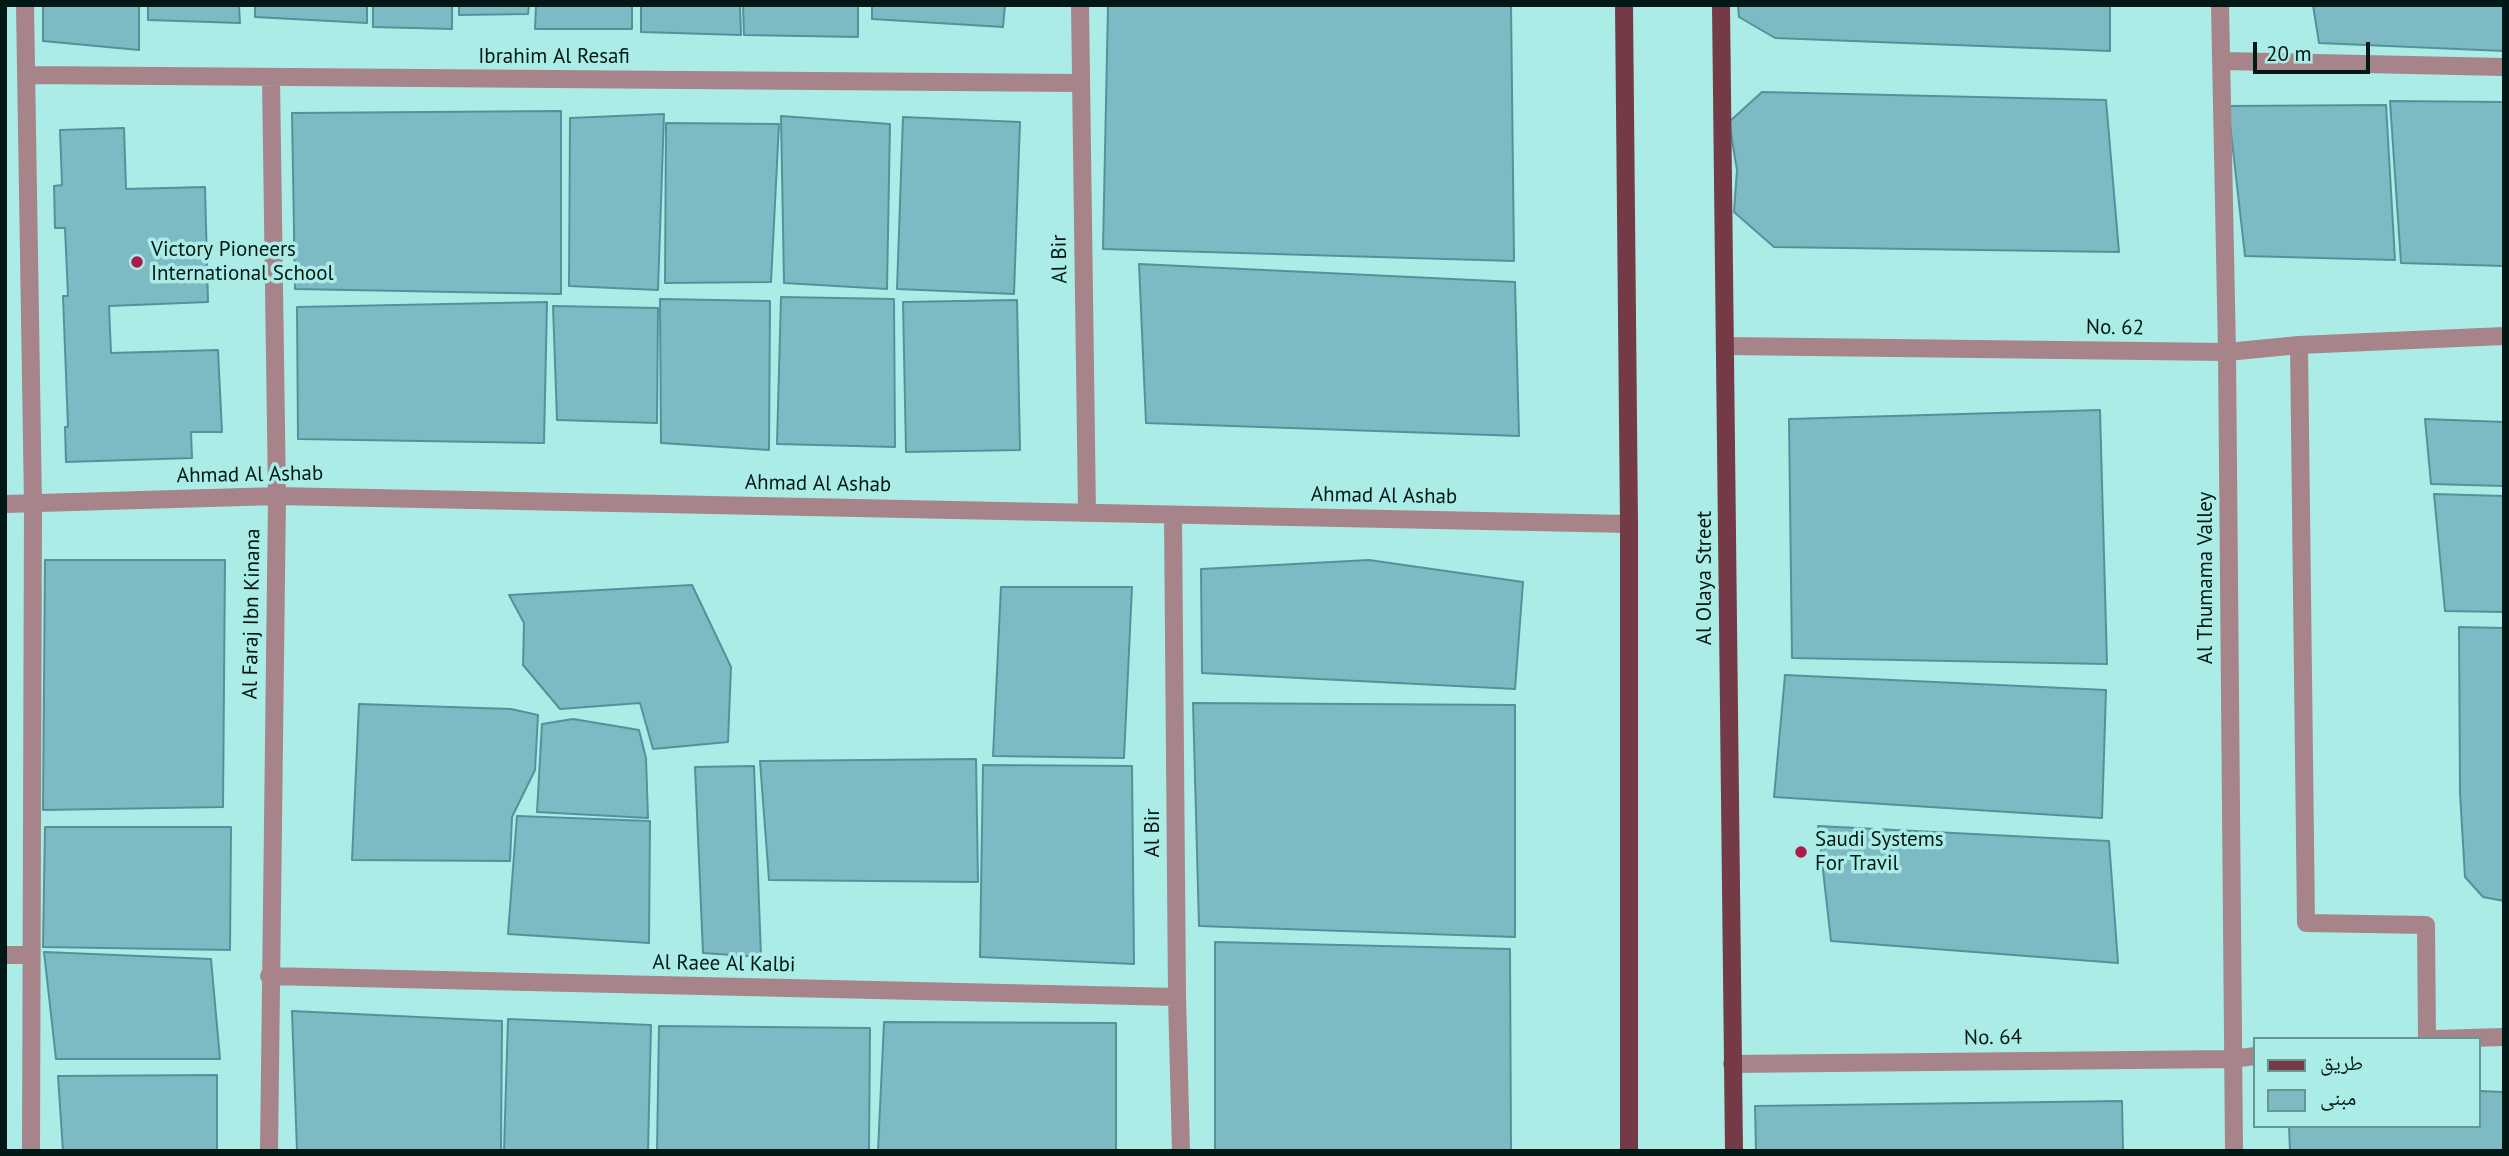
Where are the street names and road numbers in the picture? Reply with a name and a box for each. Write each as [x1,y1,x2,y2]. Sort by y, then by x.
street label: Ibrahim Al Resafi [478,44,630,70]
street label: Al Bir [1047,234,1073,284]
street label: No. 62 [2086,315,2144,341]
street label: Ahmad Al Ashab [177,461,323,489]
street label: Ahmad Al Ashab [745,470,891,498]
street label: Ahmad Al Ashab [1311,482,1457,510]
street label: Al Thumama Valley [2193,492,2219,664]
street label: Al Olaya Street [1692,511,1718,645]
street label: Al Faraj Ibn Kinana [238,528,266,700]
street label: Al Bir [1140,808,1166,858]
street label: Al Raee Al Kalbi [652,950,796,978]
street label: No. 64 [1964,1025,2022,1051]

